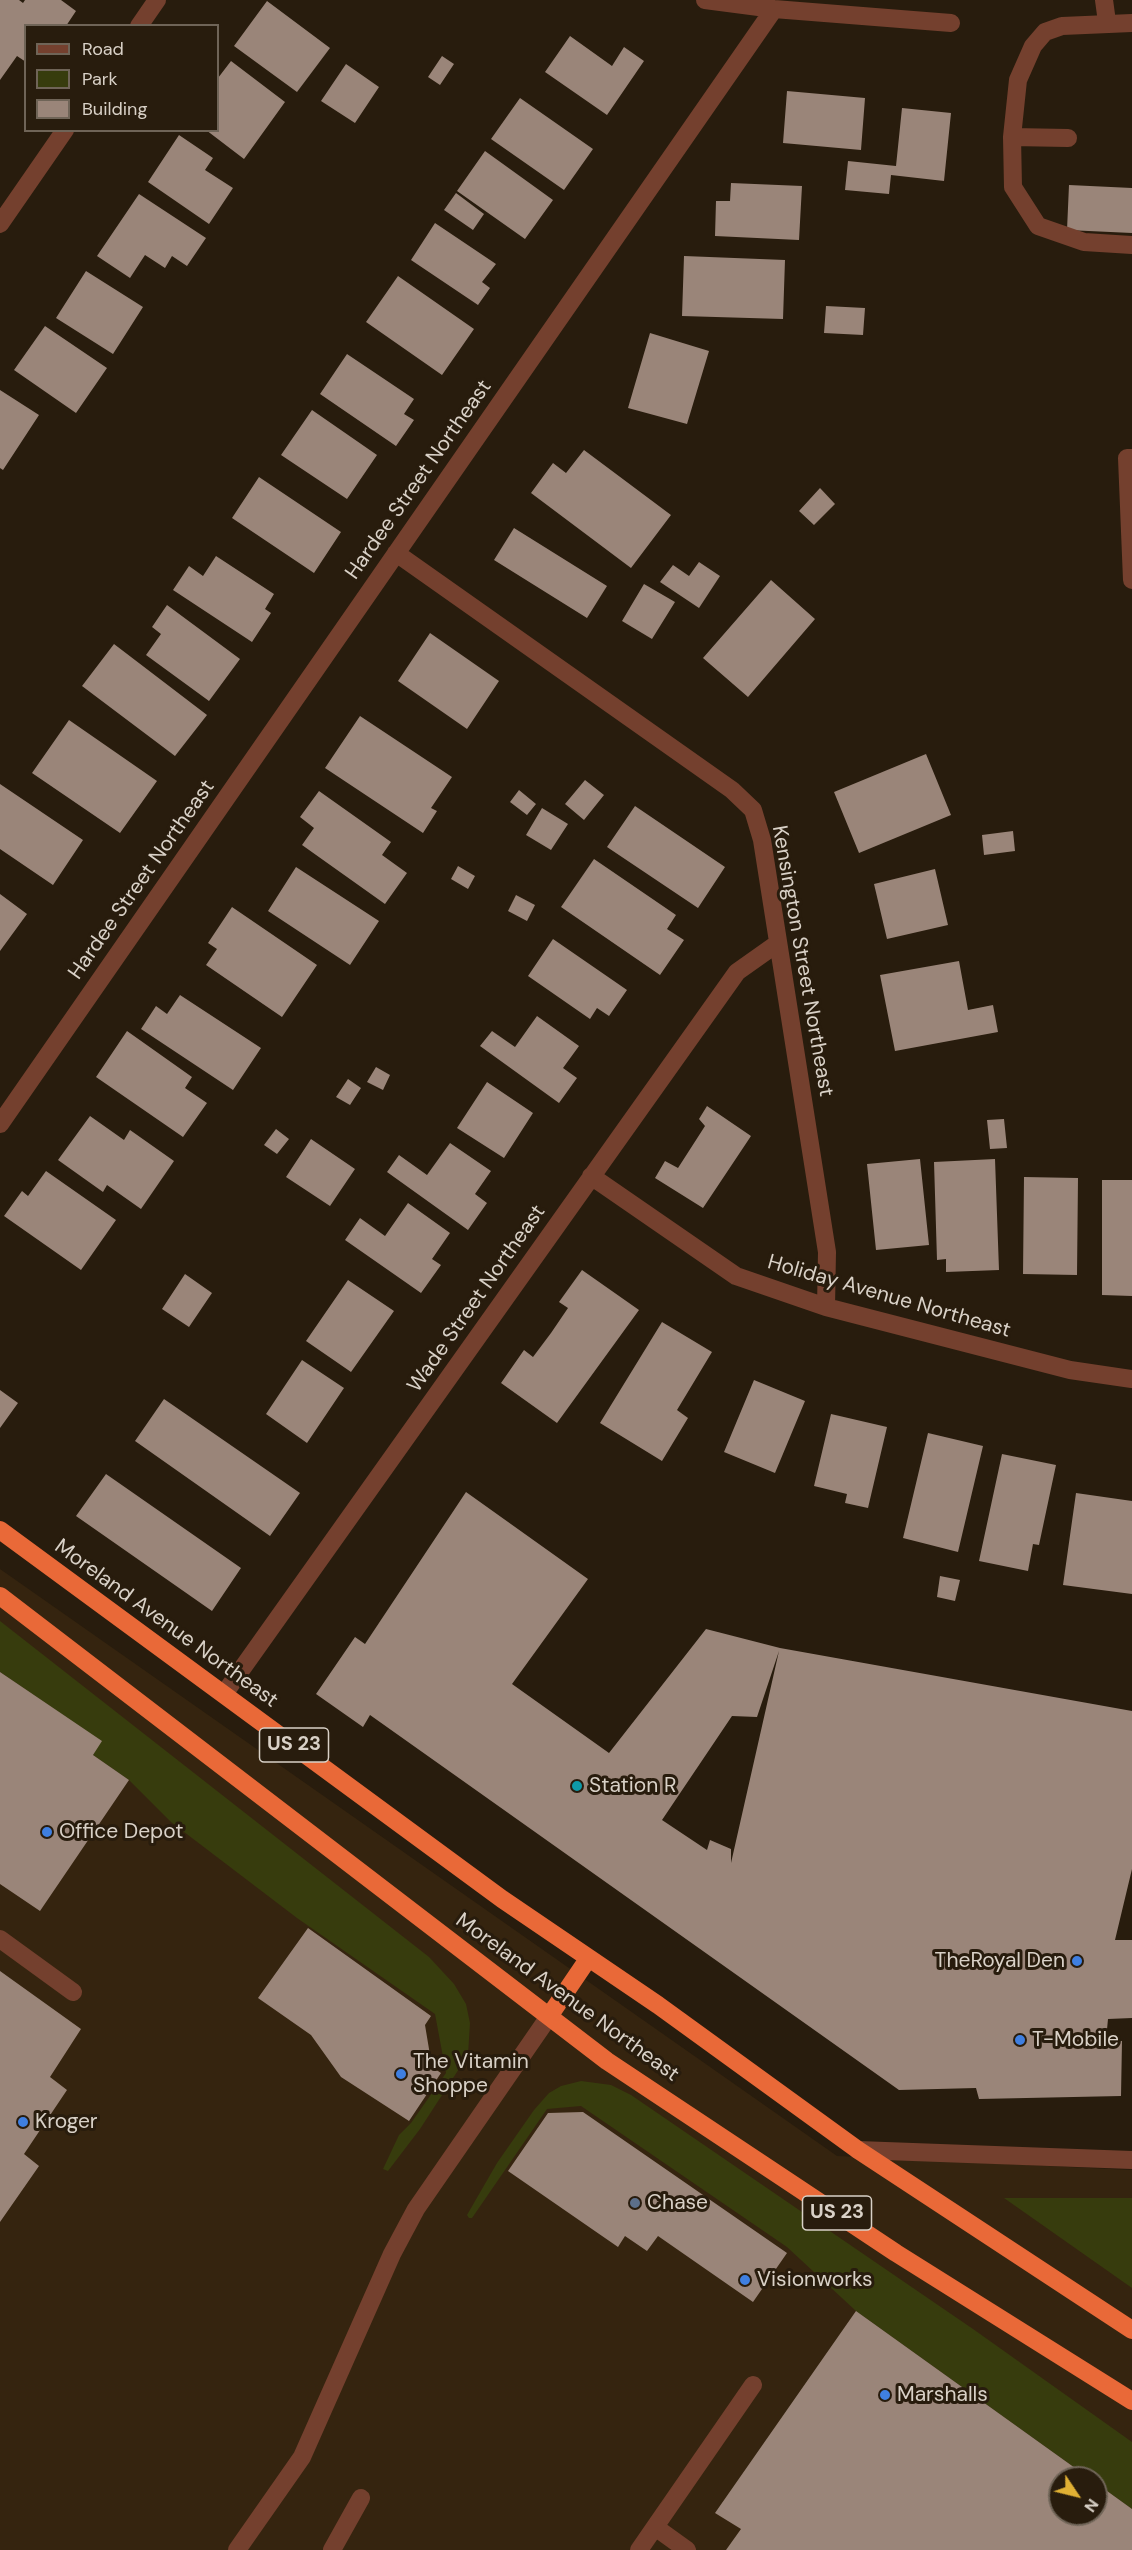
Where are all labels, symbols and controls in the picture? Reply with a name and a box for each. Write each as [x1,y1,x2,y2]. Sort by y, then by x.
legend [24,24,219,132]
text: Road [82,37,124,61]
text: Park [82,67,118,91]
text: Building [82,97,147,121]
street label: Hardee Street Northeast [341,375,497,585]
street label: Hardee Street Northeast [64,775,220,985]
street label: Kensington Street Northeast [766,824,838,1098]
street label: Wade Street Northeast [403,1200,551,1398]
street label: Holiday Avenue Northeast [765,1250,1013,1344]
street label: Moreland Avenue Northeast [49,1534,283,1714]
road number: US 23 [260,1728,328,1762]
place label: Station R [589,1773,676,1799]
marker: Station R [570,1779,584,1793]
place label: Office Depot [59,1819,184,1845]
marker: Office Depot [40,1825,54,1839]
street label: Moreland Avenue Northeast [450,1908,684,2088]
place label: TheRoyal Den [935,1948,1065,1974]
marker: TheRoyal Den [1070,1954,1084,1968]
place label: T-Mobile [1032,2027,1119,2053]
marker: T-Mobile [1013,2033,1027,2047]
place label: The Vitamin Shoppe [413,2049,529,2099]
marker: The Vitamin Shoppe [394,2067,408,2081]
place label: Kroger [35,2109,98,2135]
marker: Kroger [16,2115,30,2129]
place label: Chase [647,2190,708,2216]
marker: Chase [628,2196,642,2210]
road number: US 23 [802,2196,872,2230]
place label: Visionworks [757,2267,873,2293]
marker: Visionworks [738,2273,752,2287]
place label: Marshalls [897,2382,988,2408]
marker: Marshalls [878,2388,892,2402]
north arrow [1048,2466,1108,2526]
text: N [1080,2495,1103,2516]

